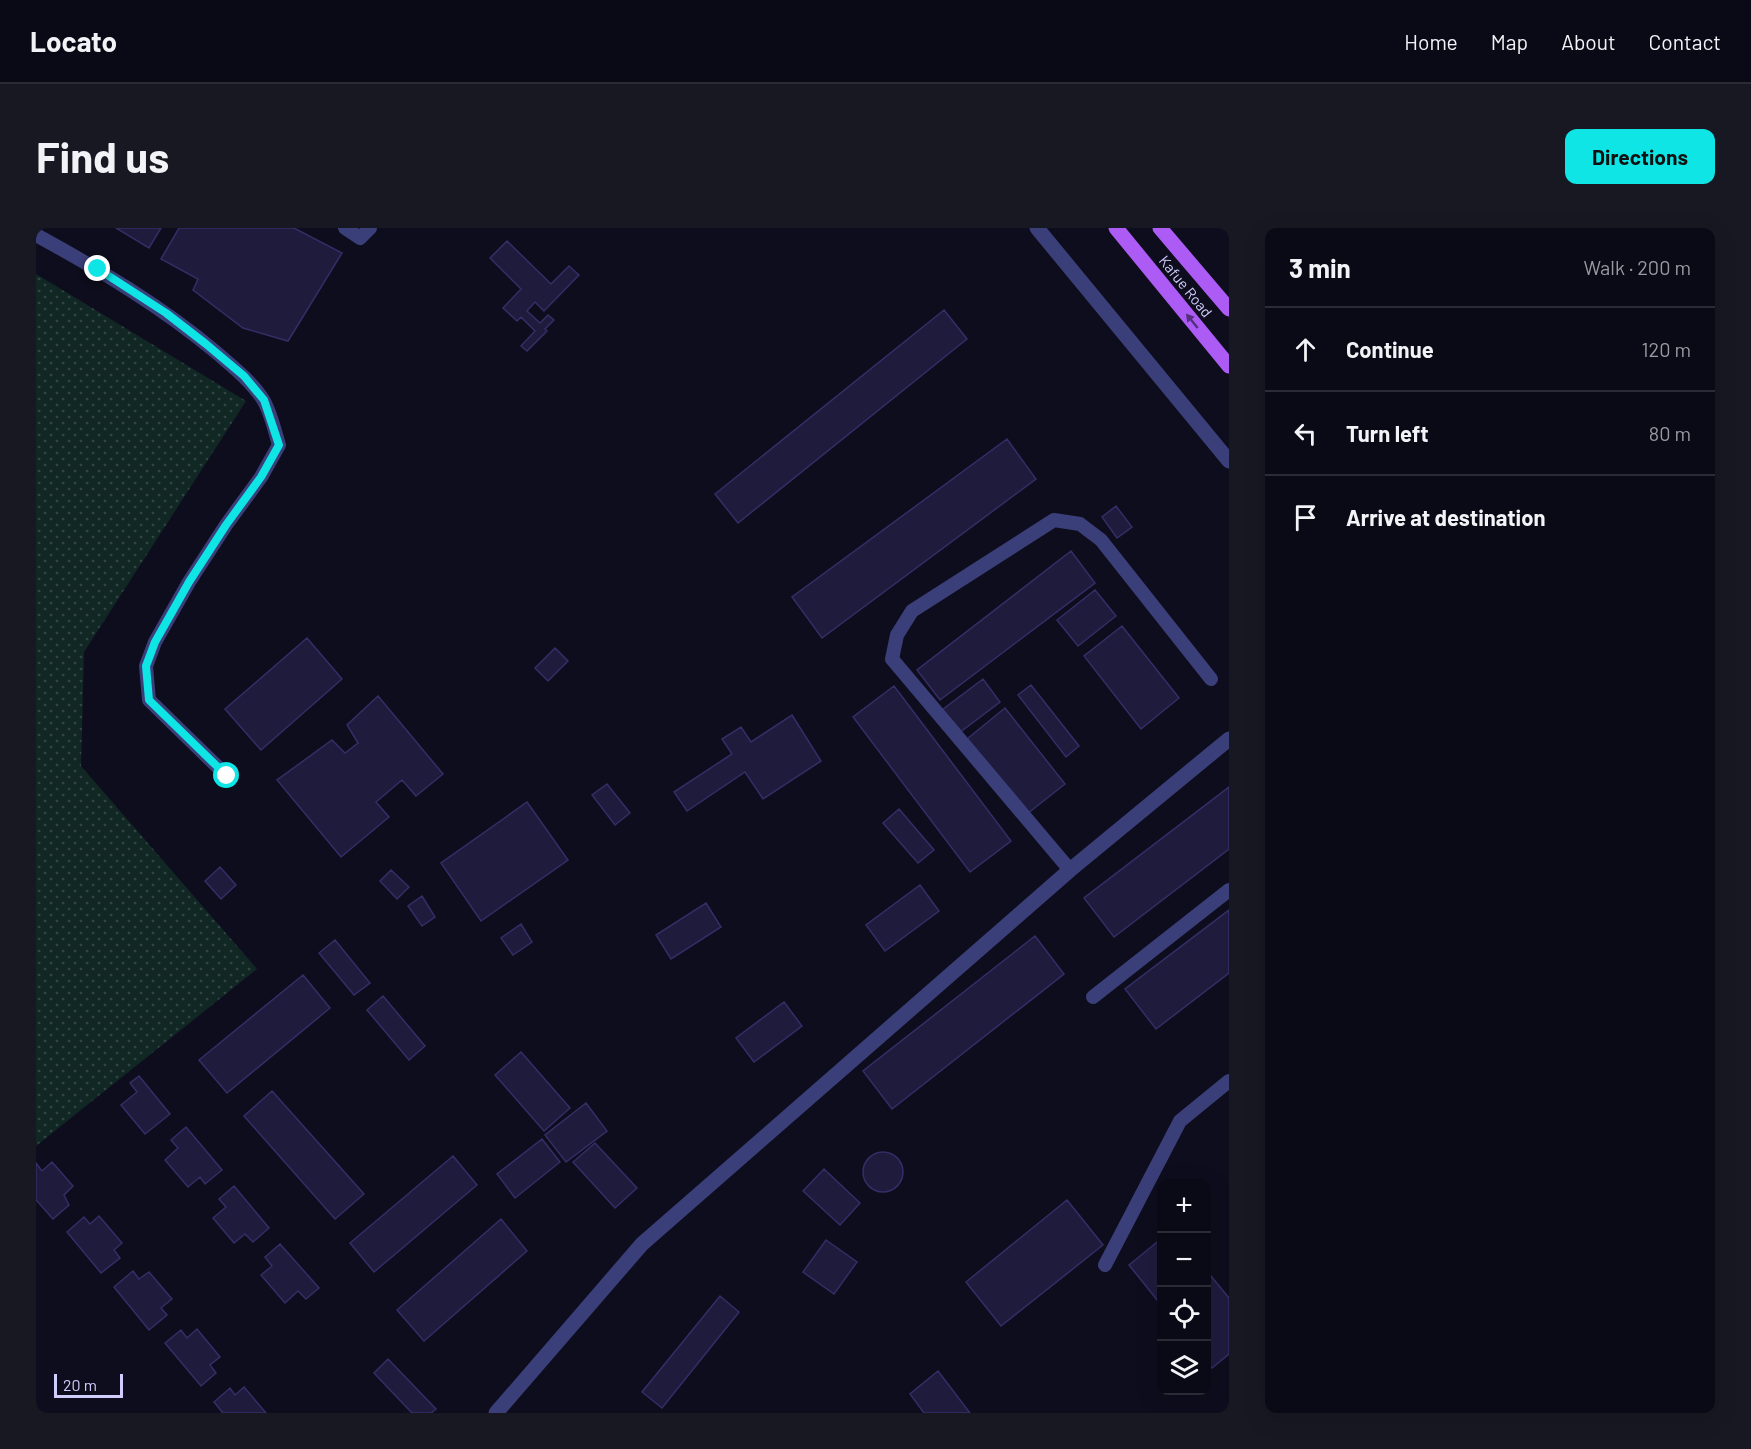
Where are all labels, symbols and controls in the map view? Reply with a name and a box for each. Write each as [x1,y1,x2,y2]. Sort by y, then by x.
text: Locato [30,24,117,58]
text: Home [1404,29,1458,54]
text: Map [1491,29,1528,54]
text: About [1561,29,1616,54]
text: Contact [1649,29,1721,54]
button: Directions [1565,129,1715,184]
text: Find us [36,131,169,181]
street label: Kafue Road [1156,251,1216,321]
text: 3 min [1289,252,1351,283]
route end [84,255,110,281]
text: Walk · 200 m [1583,255,1691,279]
one-way arrow [1186,314,1199,329]
icon: ahead [1289,333,1322,366]
text: Continue [1346,336,1434,362]
text: 120 m [1641,337,1691,361]
icon: left [1289,417,1322,450]
text: Turn left [1346,420,1429,446]
text: 80 m [1649,421,1691,445]
icon: arrive [1289,501,1322,534]
text: Arrive at destination [1346,504,1545,530]
route start [213,762,239,788]
map controls [1157,1179,1211,1395]
button: + [1157,1179,1211,1233]
button: − [1157,1233,1211,1287]
button: locate [1157,1287,1211,1341]
button: layers [1157,1341,1211,1395]
scale bar [54,1371,123,1398]
text: 20 m [63,1375,97,1394]

